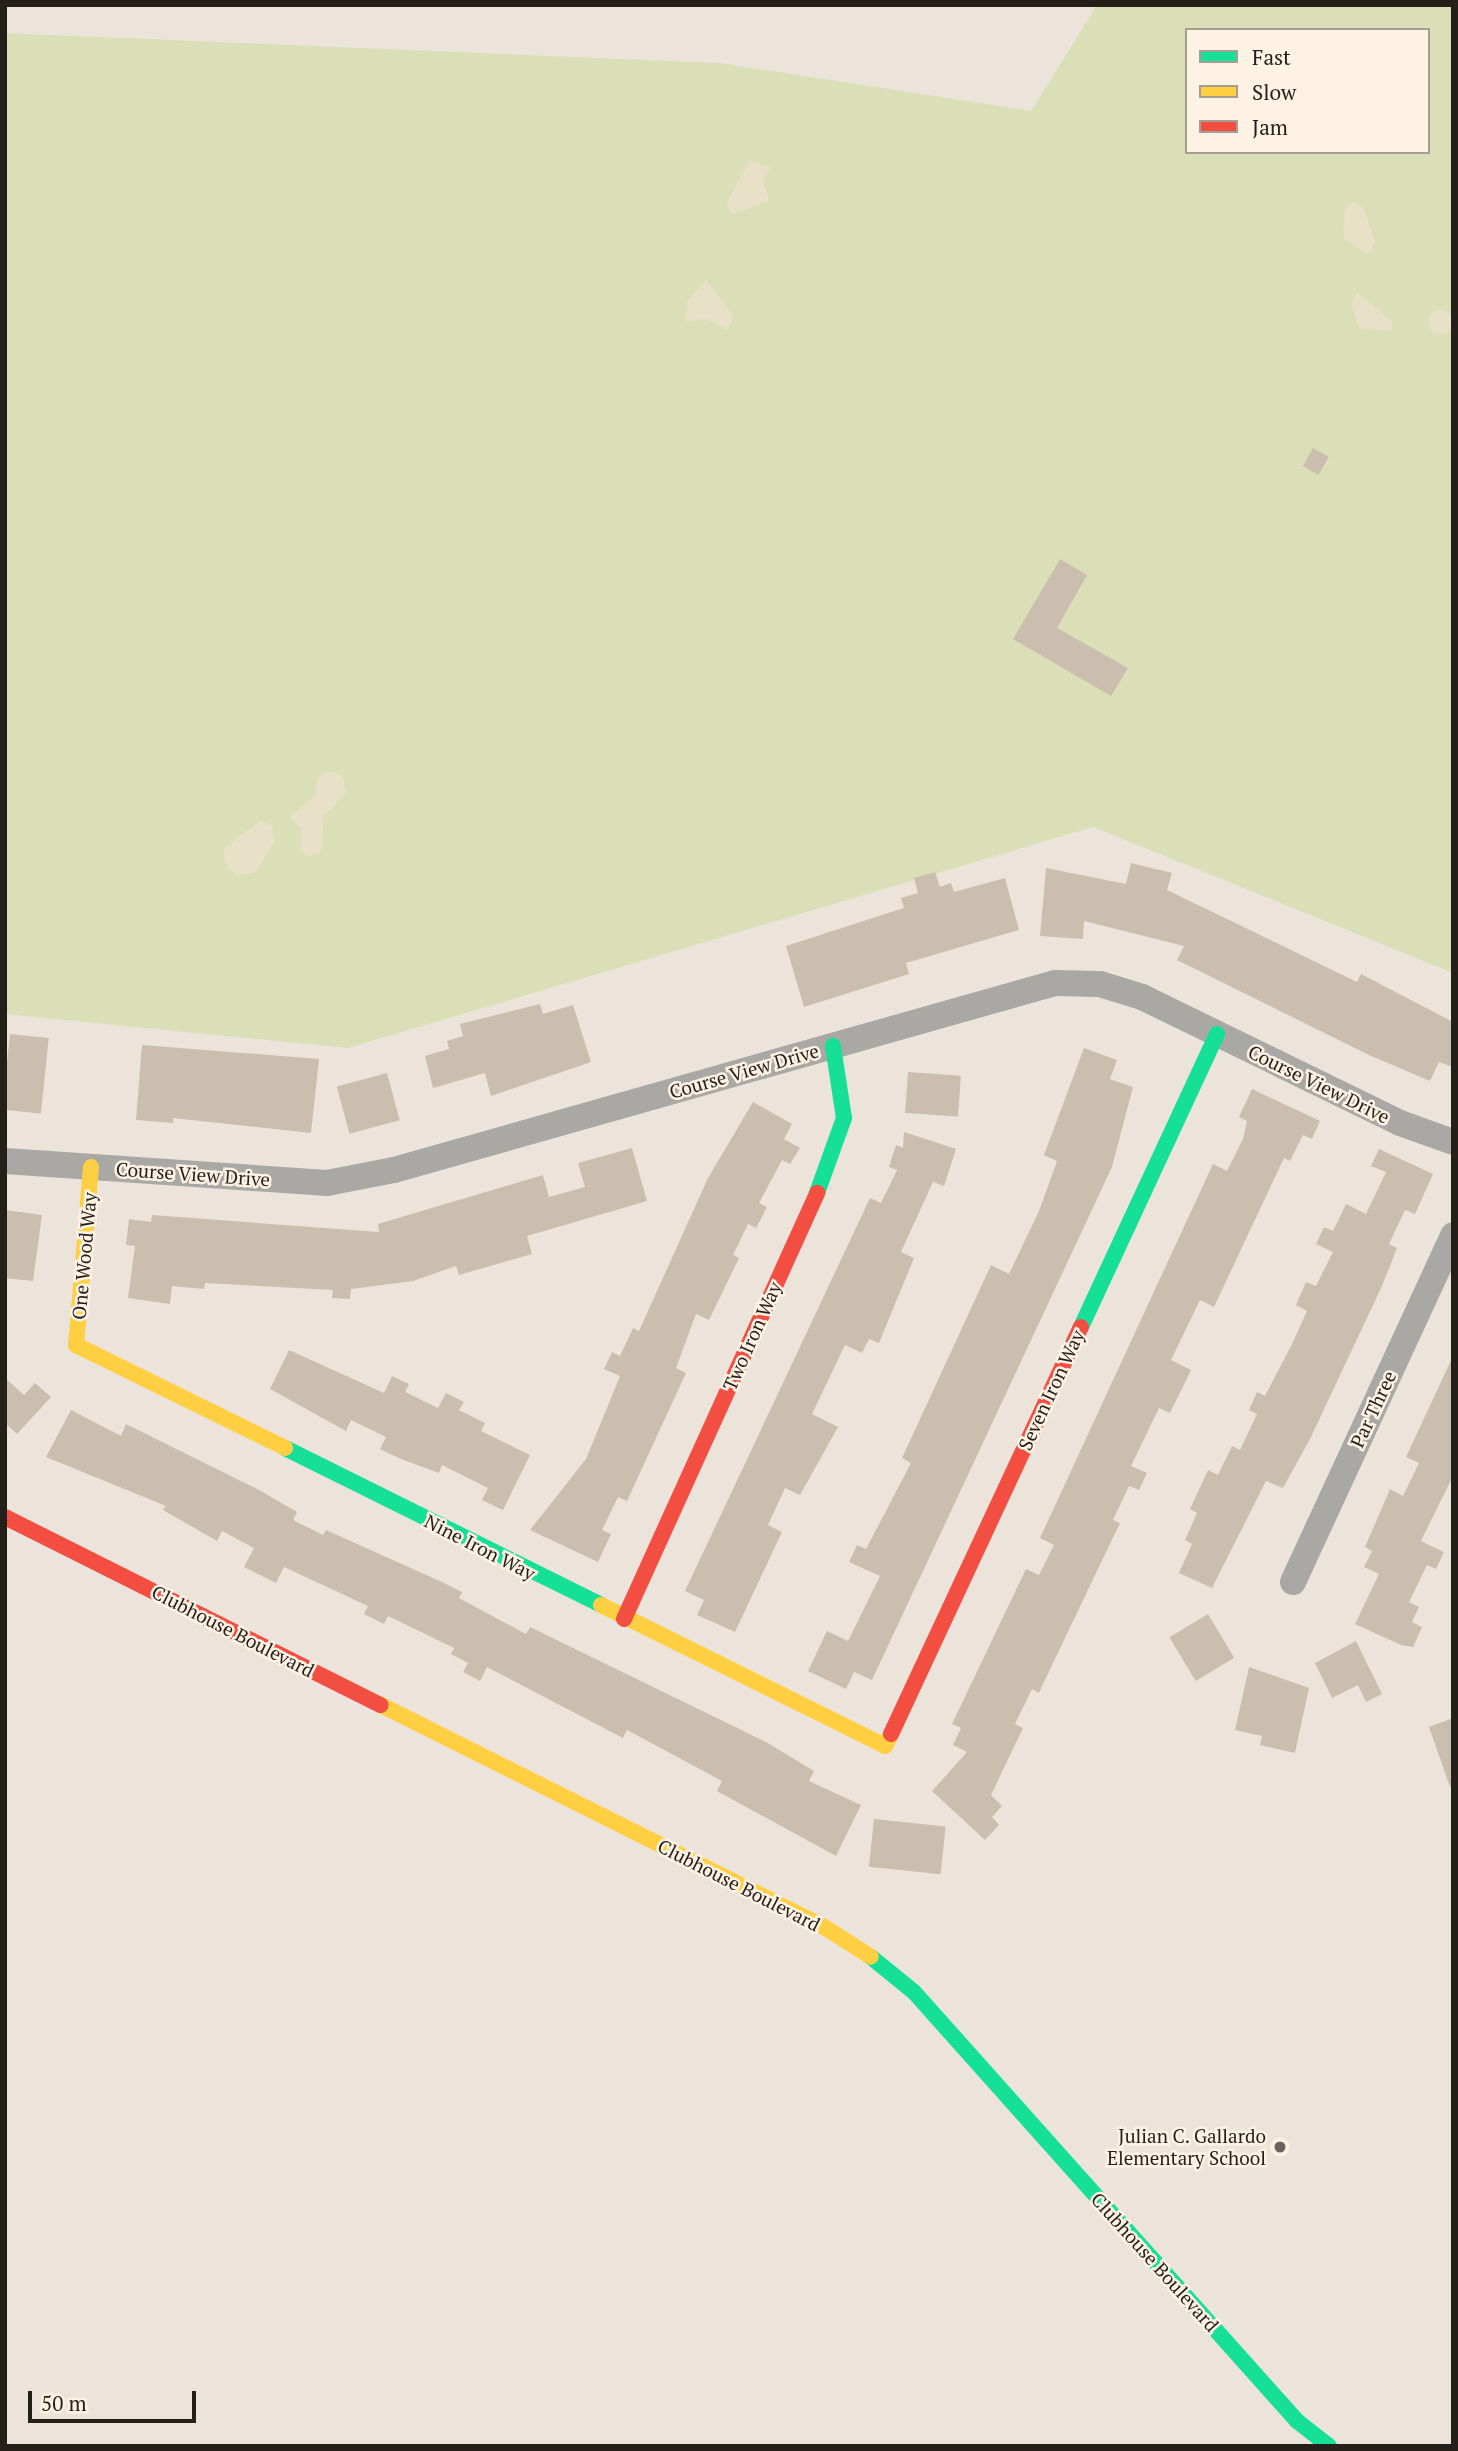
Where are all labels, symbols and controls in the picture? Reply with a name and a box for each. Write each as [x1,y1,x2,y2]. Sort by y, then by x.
legend [1185,28,1430,154]
text: Fast [1252,43,1291,71]
text: Slow [1252,78,1296,106]
text: Jam [1252,113,1288,141]
street label: Course View Drive [666,1039,822,1103]
street label: Course View Drive [1244,1040,1394,1128]
street label: Course View Drive [115,1157,271,1191]
street label: One Wood Way [67,1191,101,1321]
street label: Two Iron Way [718,1278,786,1394]
street label: Seven Iron Way [1013,1326,1089,1454]
street label: Par Three [1345,1367,1401,1451]
street label: Nine Iron Way [421,1509,539,1585]
street label: Clubhouse Boulevard [148,1580,318,1682]
street label: Clubhouse Boulevard [654,1834,824,1936]
place label: Julian C. Gallardo Elementary School [1107,2125,1266,2169]
marker: Julian C. Gallardo Elementary School [1272,2139,1288,2155]
street label: Clubhouse Boulevard [1087,2188,1223,2336]
scale bar [32,2378,200,2422]
text: 50 m [41,2389,87,2417]

